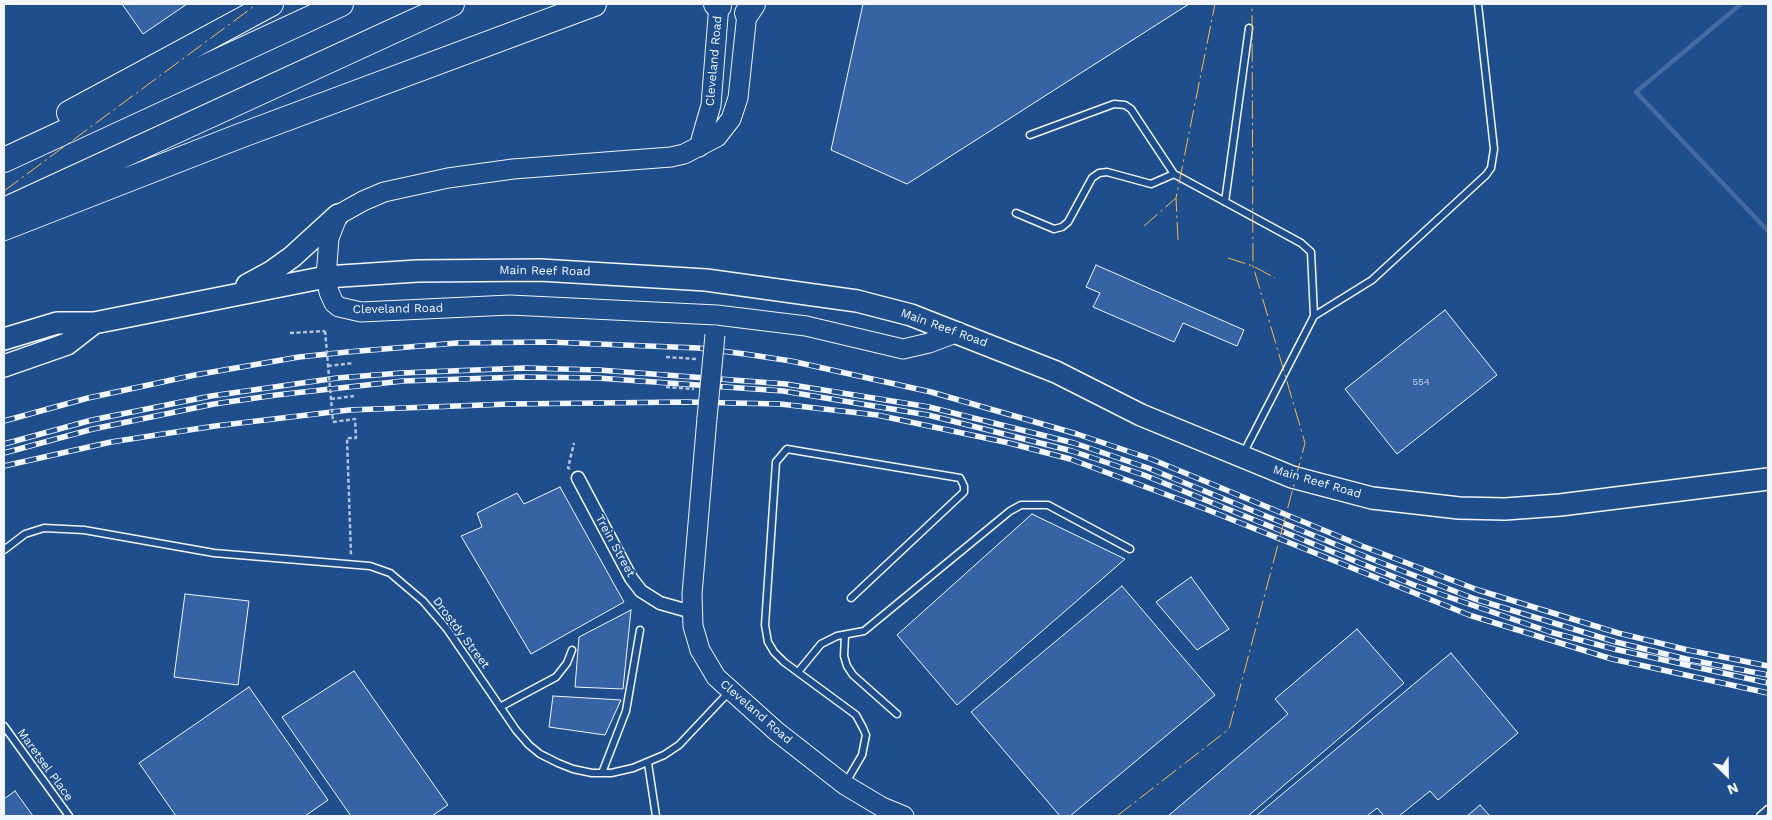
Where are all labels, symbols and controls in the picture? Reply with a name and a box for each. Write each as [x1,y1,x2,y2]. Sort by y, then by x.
street label: Cleveland Road [703,15,725,107]
street label: Main Reef Road [499,263,591,279]
street label: Cleveland Road [353,301,443,317]
street label: Main Reef Road [899,306,989,350]
house number: 554 [1412,376,1430,388]
street label: Main Reef Road [1271,462,1363,502]
street label: Trein Street [592,512,638,580]
street label: Drostdy Street [429,594,493,672]
street label: Cleveland Road [717,677,795,747]
street label: Maretsel Place [14,726,76,804]
north arrow [1702,750,1752,800]
text: N [1725,779,1741,798]

